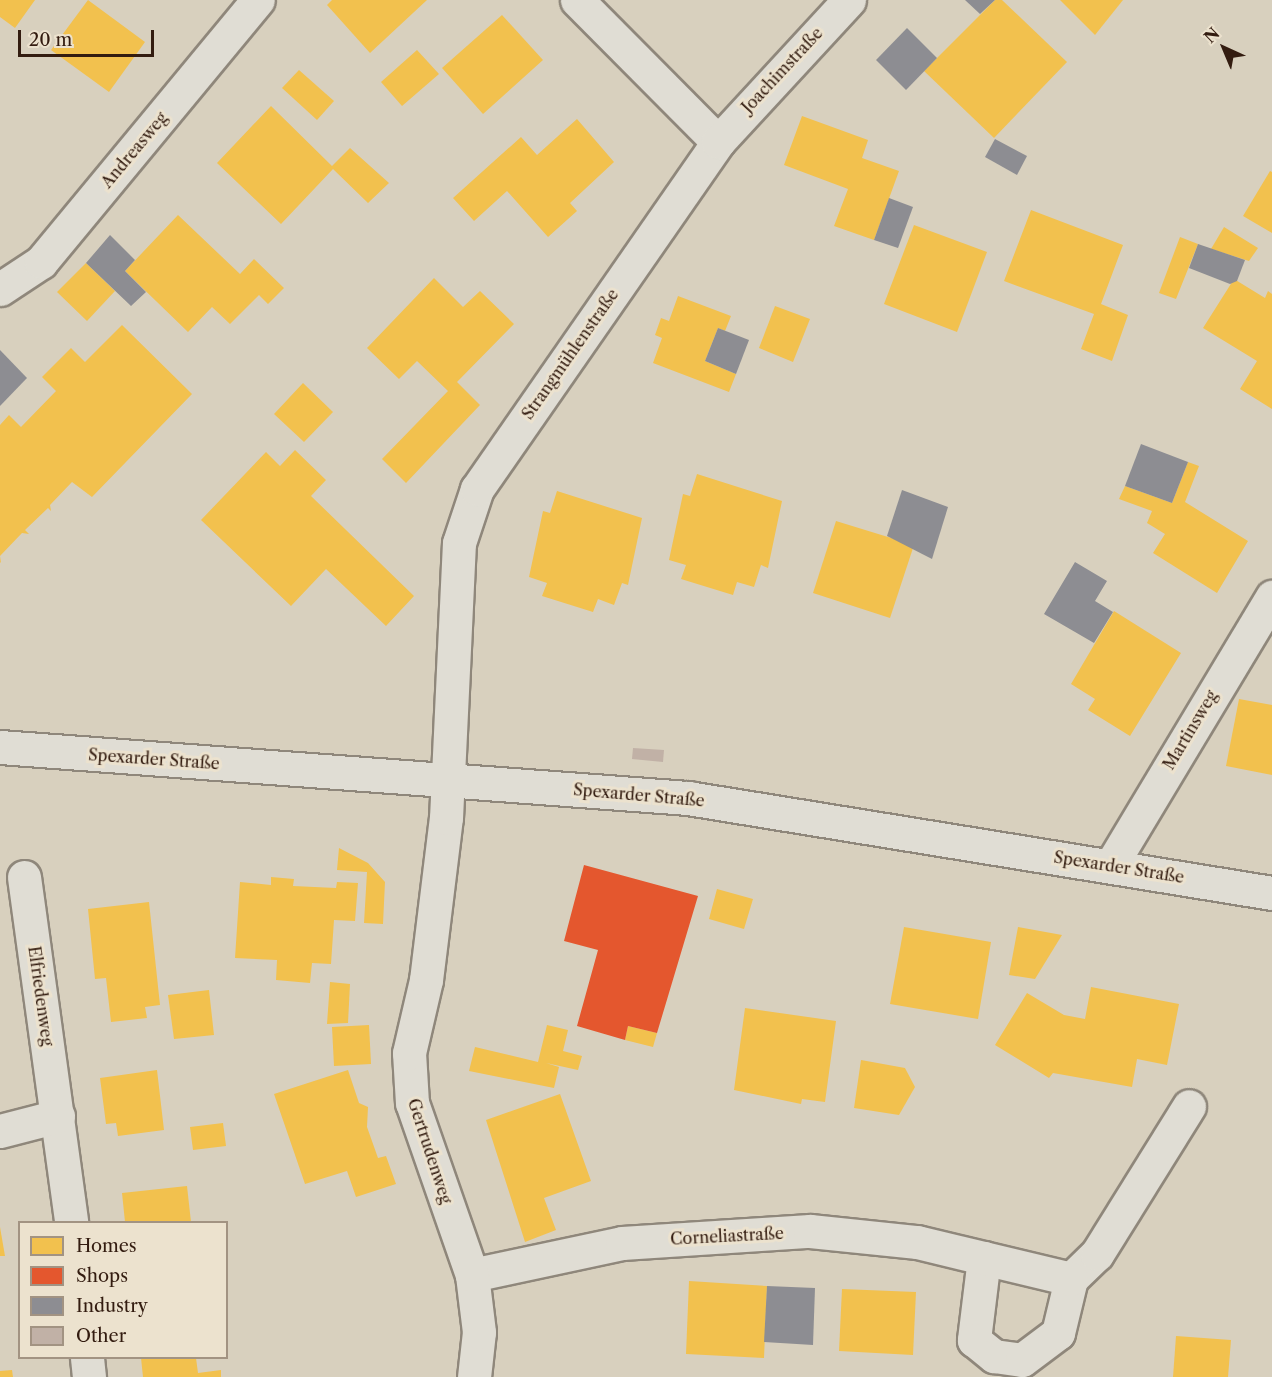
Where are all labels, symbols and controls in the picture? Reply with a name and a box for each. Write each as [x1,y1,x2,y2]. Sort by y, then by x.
scale bar [21,18,158,56]
north arrow [1194,18,1254,78]
street label: Joachimstraße [738,23,826,117]
text: N [1200,23,1223,47]
text: 20 m [29,29,72,51]
street label: Andreasweg [97,108,171,192]
street label: Strangmühlenstraße [518,285,622,423]
street label: Martinsweg [1159,687,1221,773]
street label: Spexarder Straße [87,745,221,773]
street label: Spexarder Straße [572,780,706,810]
street label: Spexarder Straße [1052,847,1186,887]
street label: Elfriedenweg [24,945,58,1047]
street label: Gertrudenweg [404,1096,456,1206]
legend [18,1221,228,1359]
street label: Corneliastraße [670,1223,784,1249]
text: Homes [76,1235,137,1257]
text: Shops [76,1265,128,1287]
text: Industry [76,1295,148,1317]
text: Other [76,1325,126,1347]

